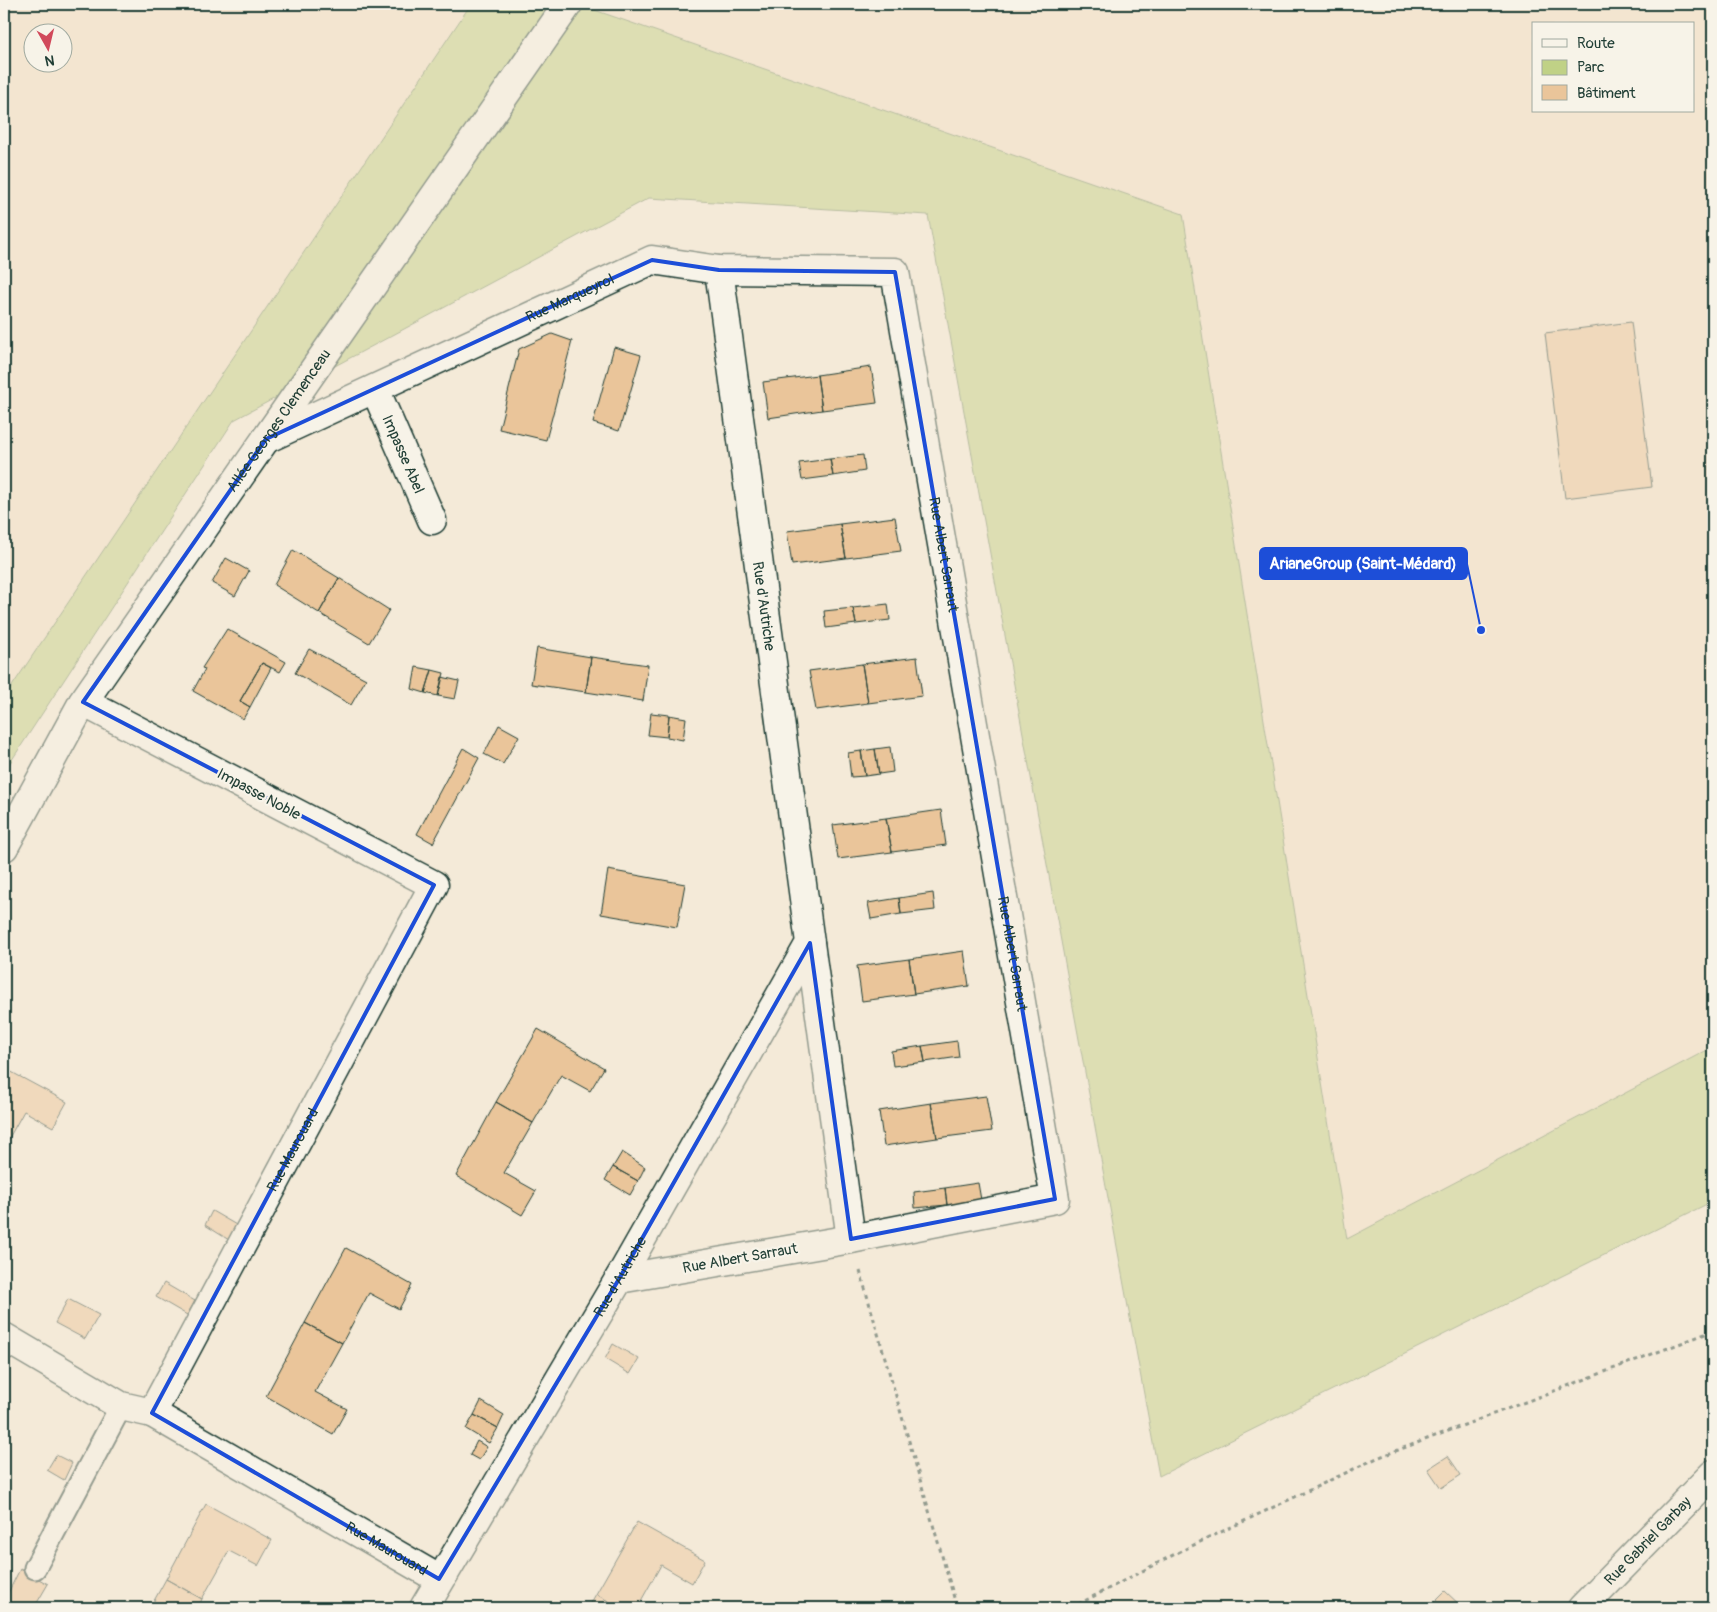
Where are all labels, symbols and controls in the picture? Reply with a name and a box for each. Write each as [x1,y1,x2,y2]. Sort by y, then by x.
north arrow [22,22,72,72]
legend [1532,22,1694,112]
text: Route [1577,34,1615,53]
text: N [44,51,56,69]
text: Parc [1577,58,1605,77]
text: Bâtiment [1577,84,1637,103]
street label: Rue Marqueyrol [523,270,617,327]
street label: Allée Georges Clemenceau [223,346,335,496]
street label: Impasse Abel [377,412,428,497]
street label: Rue Albert Sarraut [924,496,963,615]
callout: ArianeGroup (Saint-Médard) [1260,548,1467,579]
text: ArianeGroup (Saint-Médard) [1269,554,1457,574]
street label: Rue d'Autriche [748,560,779,653]
street label: Impasse Noble [214,764,304,825]
street label: Rue Albert Sarraut [993,895,1032,1014]
street label: Rue Maurouard [263,1105,323,1195]
street label: Rue d'Autriche [590,1233,652,1321]
street label: Rue Albert Sarraut [681,1239,800,1278]
street label: Rue Gabriel Garbay [1601,1492,1696,1589]
street label: Rue Maurouard [342,1518,431,1580]

